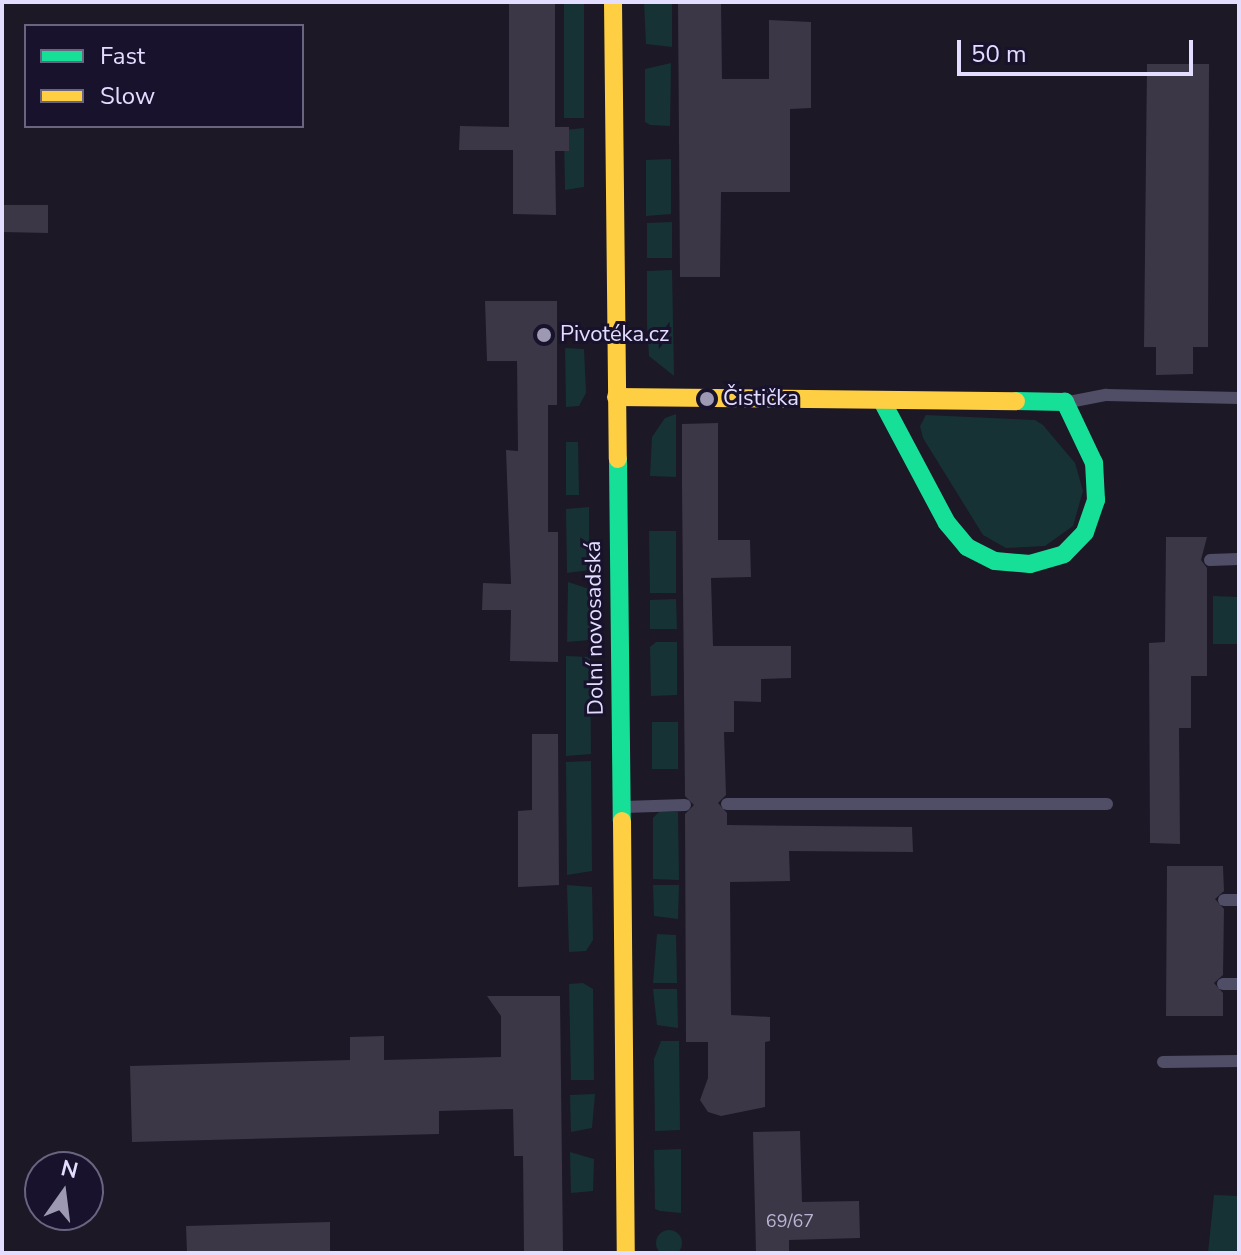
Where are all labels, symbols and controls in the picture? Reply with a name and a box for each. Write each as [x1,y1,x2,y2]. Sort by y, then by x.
legend [24,24,304,128]
scale bar [961,24,1197,74]
text: 50 m [971,38,1027,70]
text: Fast [100,40,145,72]
text: Slow [100,80,155,112]
place label: Pivotéka.cz [560,322,669,348]
marker: Pivotéka.cz [535,326,553,344]
place label: Čistička [723,386,799,412]
marker: Čistička [698,390,716,408]
street label: Dolní novosadská [580,541,610,715]
north arrow [24,1151,104,1231]
text: N [58,1153,81,1186]
house number: 69/67 [766,1210,814,1232]

